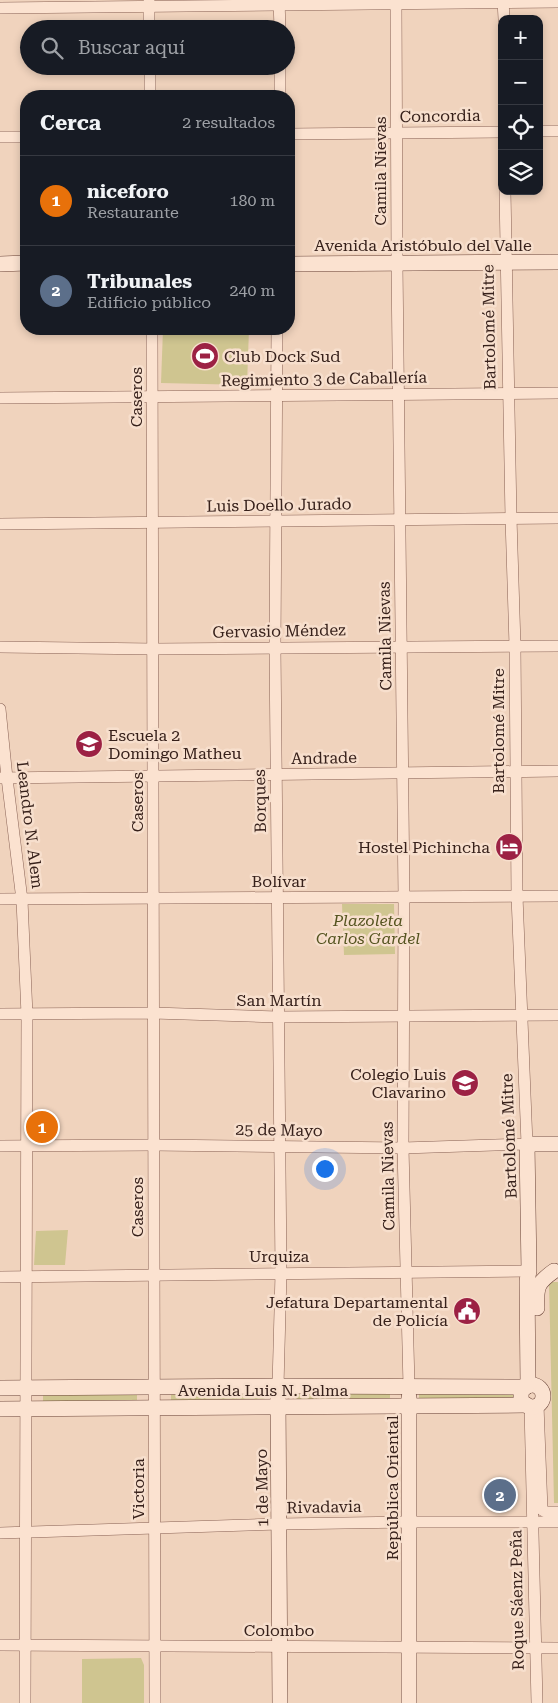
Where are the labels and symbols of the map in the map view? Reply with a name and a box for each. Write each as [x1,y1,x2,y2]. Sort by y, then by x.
street label: Concordia [399,106,481,126]
street label: Camila Nievas [371,116,390,226]
street label: Avenida Aristóbulo del Valle [314,236,532,255]
street label: Bartolomé Mitre [478,264,500,390]
sports icon: Club Dock Sud [190,341,220,371]
place label: Club Dock Sud [224,347,340,366]
street label: Caseros [127,366,146,427]
street label: Regimiento 3 de Caballería [221,368,428,390]
street label: Luis Doello Jurado [206,494,352,516]
street label: Camila Nievas [375,581,395,691]
street label: Gervasio Méndez [212,620,346,642]
street label: Bartolomé Mitre [489,668,508,794]
place label: Escuela 2 Domingo Matheu [108,726,242,763]
school or university icon: Escuela 2 Domingo Matheu [74,729,104,759]
street label: Andrade [291,748,357,768]
street label: Leandro N. Alem [13,760,47,890]
street label: Borques [250,769,270,833]
street label: Caseros [128,771,147,832]
hotel icon: Hostel Pichincha [494,832,524,862]
place label: Hostel Pichincha [358,838,490,857]
street label: Bolívar [252,872,307,891]
park label: Plazoleta Carlos Gardel [316,911,420,948]
street label: San Martín [236,991,322,1010]
place label: Colegio Luis Clavarino [350,1065,446,1102]
school or university icon: Colegio Luis Clavarino [450,1068,480,1098]
street label: Bartolomé Mitre [497,1073,521,1199]
pin: 1 [26,1108,58,1146]
street label: 25 de Mayo [235,1120,323,1140]
street label: Camila Nievas [378,1121,398,1231]
your location [312,1156,338,1182]
street label: Caseros [128,1176,147,1237]
street label: Urquiza [249,1247,310,1266]
place label: Jefatura Departamental de Policía [266,1293,448,1330]
public building icon: Jefatura Departamental de Policía [452,1296,482,1326]
street label: Avenida Luis N. Palma [178,1381,349,1400]
street label: República Oriental [383,1415,402,1561]
street label: 1 de Mayo [252,1448,272,1527]
street label: Victoria [129,1458,148,1520]
pin: 2 [484,1476,516,1514]
street label: Rivadavia [286,1497,362,1517]
street label: Roque Sáenz Peña [506,1529,528,1670]
street label: Colombo [244,1621,314,1640]

